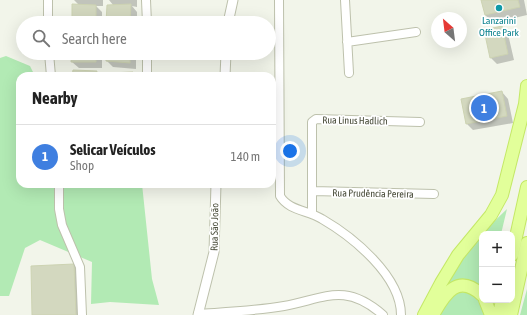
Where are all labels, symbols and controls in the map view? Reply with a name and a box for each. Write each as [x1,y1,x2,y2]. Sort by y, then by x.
marker: Lanzarini Office Park [494,3,504,13]
north arrow [431,12,467,48]
place label: Lanzarini Office Park [479,15,520,38]
search box [16,16,276,60]
icon: search [30,27,52,49]
text: Search here [62,30,127,47]
text: Nearby [32,88,78,108]
pin: 1 [471,93,497,123]
street label: Rua Linus Hadlich [322,114,388,127]
text: Selicar Veículos [70,141,156,158]
your location [280,141,300,161]
text: 1 [42,149,48,164]
text: 140 m [231,149,260,164]
text: Shop [70,158,94,173]
street label: Rua Prudência Pereira [332,187,414,200]
street label: Rua São João [209,203,220,251]
map controls [479,231,515,303]
button: + [479,231,515,267]
button: − [479,267,515,303]

